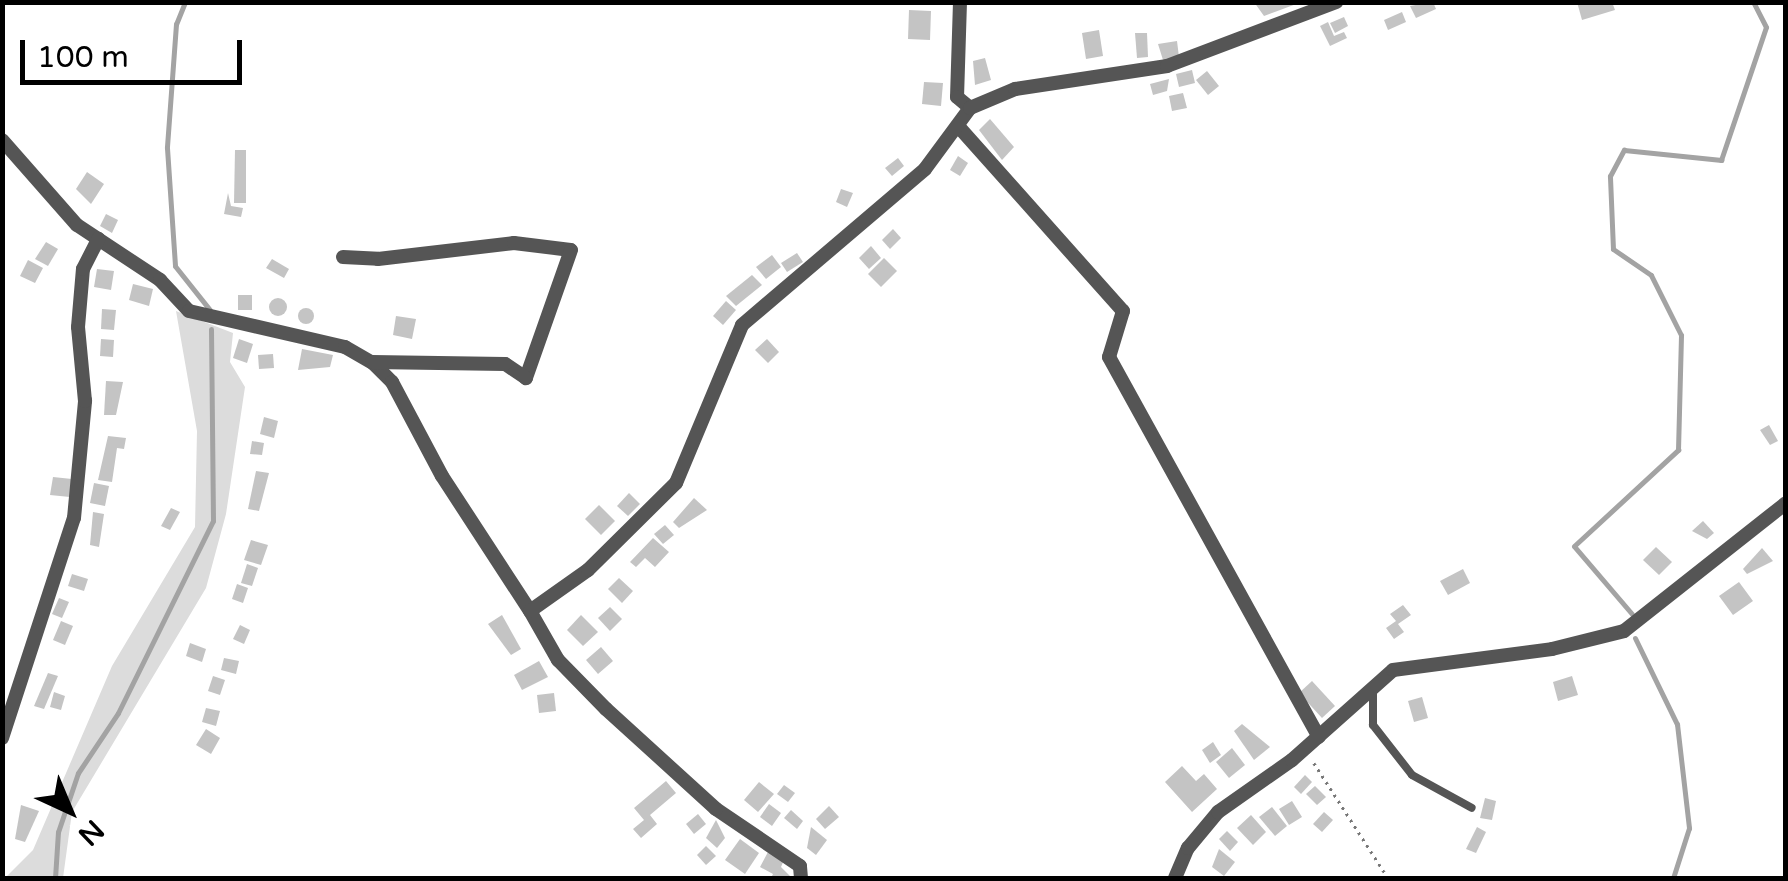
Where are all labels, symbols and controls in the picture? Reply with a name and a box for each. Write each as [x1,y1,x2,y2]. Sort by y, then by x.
scale bar [25,20,248,82]
text: 100 m [37,39,129,76]
north arrow [20,761,120,861]
text: N [71,813,111,853]

